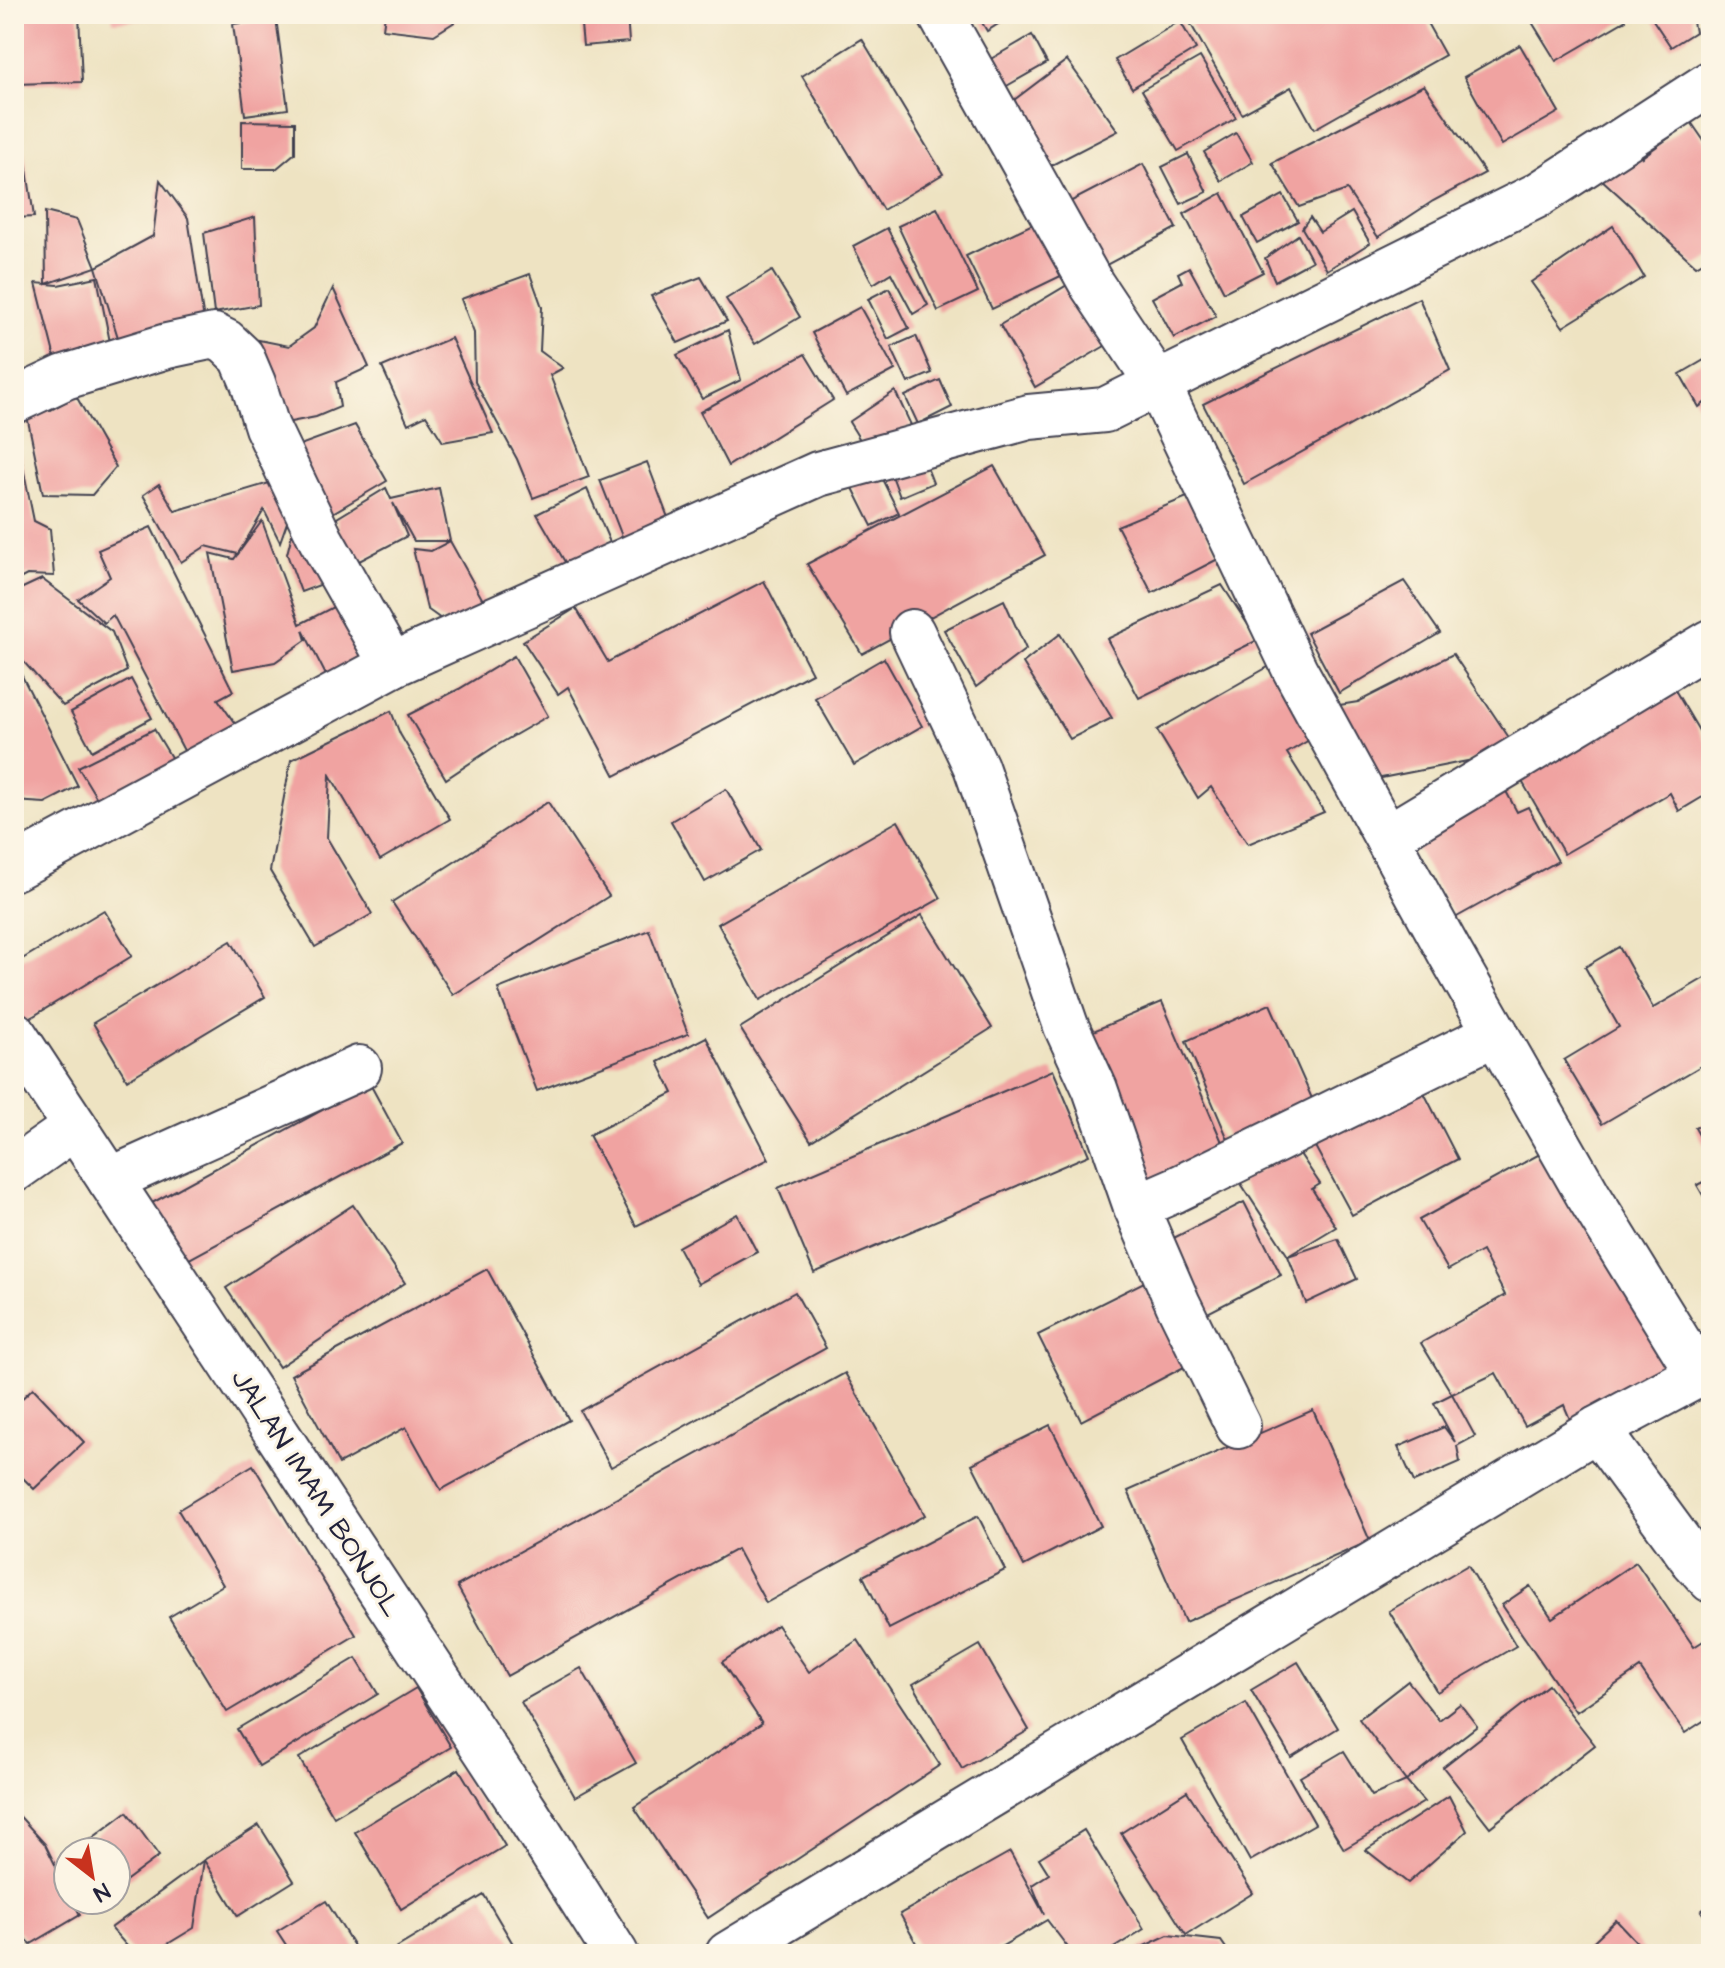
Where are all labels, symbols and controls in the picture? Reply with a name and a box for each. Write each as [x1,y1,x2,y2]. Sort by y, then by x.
street label: JALAN IMAM BONJOL [221,1362,411,1624]
north arrow [52,1836,132,1916]
text: N [87,1875,115,1909]

